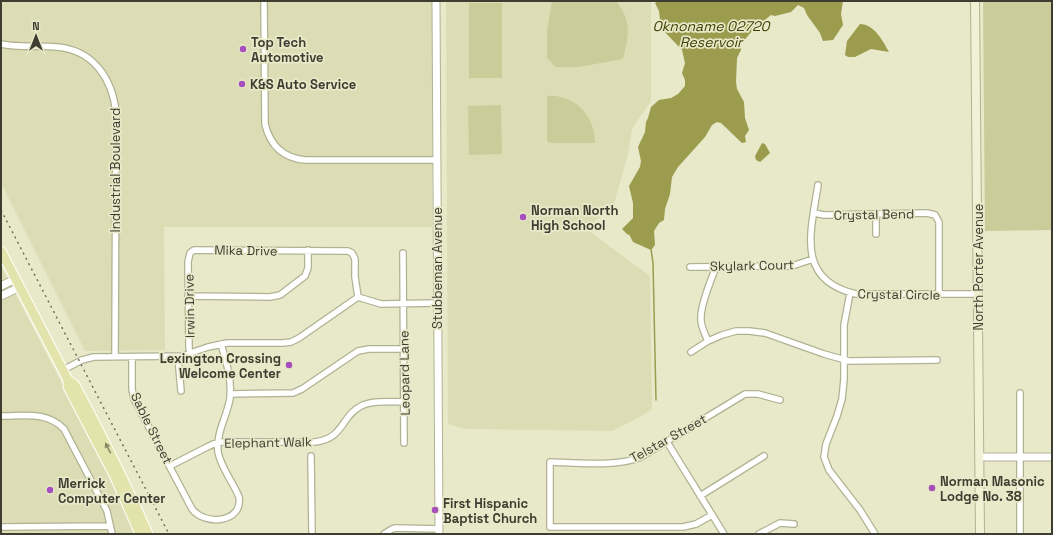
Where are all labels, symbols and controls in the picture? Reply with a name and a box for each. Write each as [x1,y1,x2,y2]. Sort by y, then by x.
north arrow [16,16,56,56]
water label: Oknoname 02720 Reservoir [652,17,772,51]
text: N [32,19,40,33]
place label: Top Tech Automotive [251,34,324,66]
marker: Top Tech Automotive [238,44,248,54]
place label: K&S Auto Service [250,76,356,93]
marker: K&S Auto Service [237,79,247,89]
street label: Industrial Boulevard [107,108,124,232]
place label: Norman North High School [531,202,619,234]
street label: North Porter Avenue [970,204,987,330]
street label: Crystal Bend [834,205,914,224]
street label: Stubbeman Avenue [429,207,446,329]
marker: Norman North High School [518,212,528,222]
street label: Mika Drive [214,241,278,260]
street label: Skylark Court [710,256,794,275]
street label: Irwin Drive [180,274,199,338]
street label: Crystal Circle [857,285,940,304]
street label: Leopard Lane [395,330,414,416]
place label: Lexington Crossing Welcome Center [160,350,281,382]
marker: Lexington Crossing Welcome Center [284,360,294,370]
street label: Sable Street [127,390,176,467]
street label: Telstar Street [627,410,710,467]
street label: Elephant Walk [224,433,312,452]
one-way arrow [105,442,111,454]
place label: Norman Masonic Lodge No. 38 [940,473,1045,505]
place label: Merrick Computer Center [58,475,165,507]
marker: Norman Masonic Lodge No. 38 [927,483,937,493]
marker: Merrick Computer Center [45,485,55,495]
place label: First Hispanic Baptist Church [443,495,537,527]
marker: First Hispanic Baptist Church [430,505,440,515]

